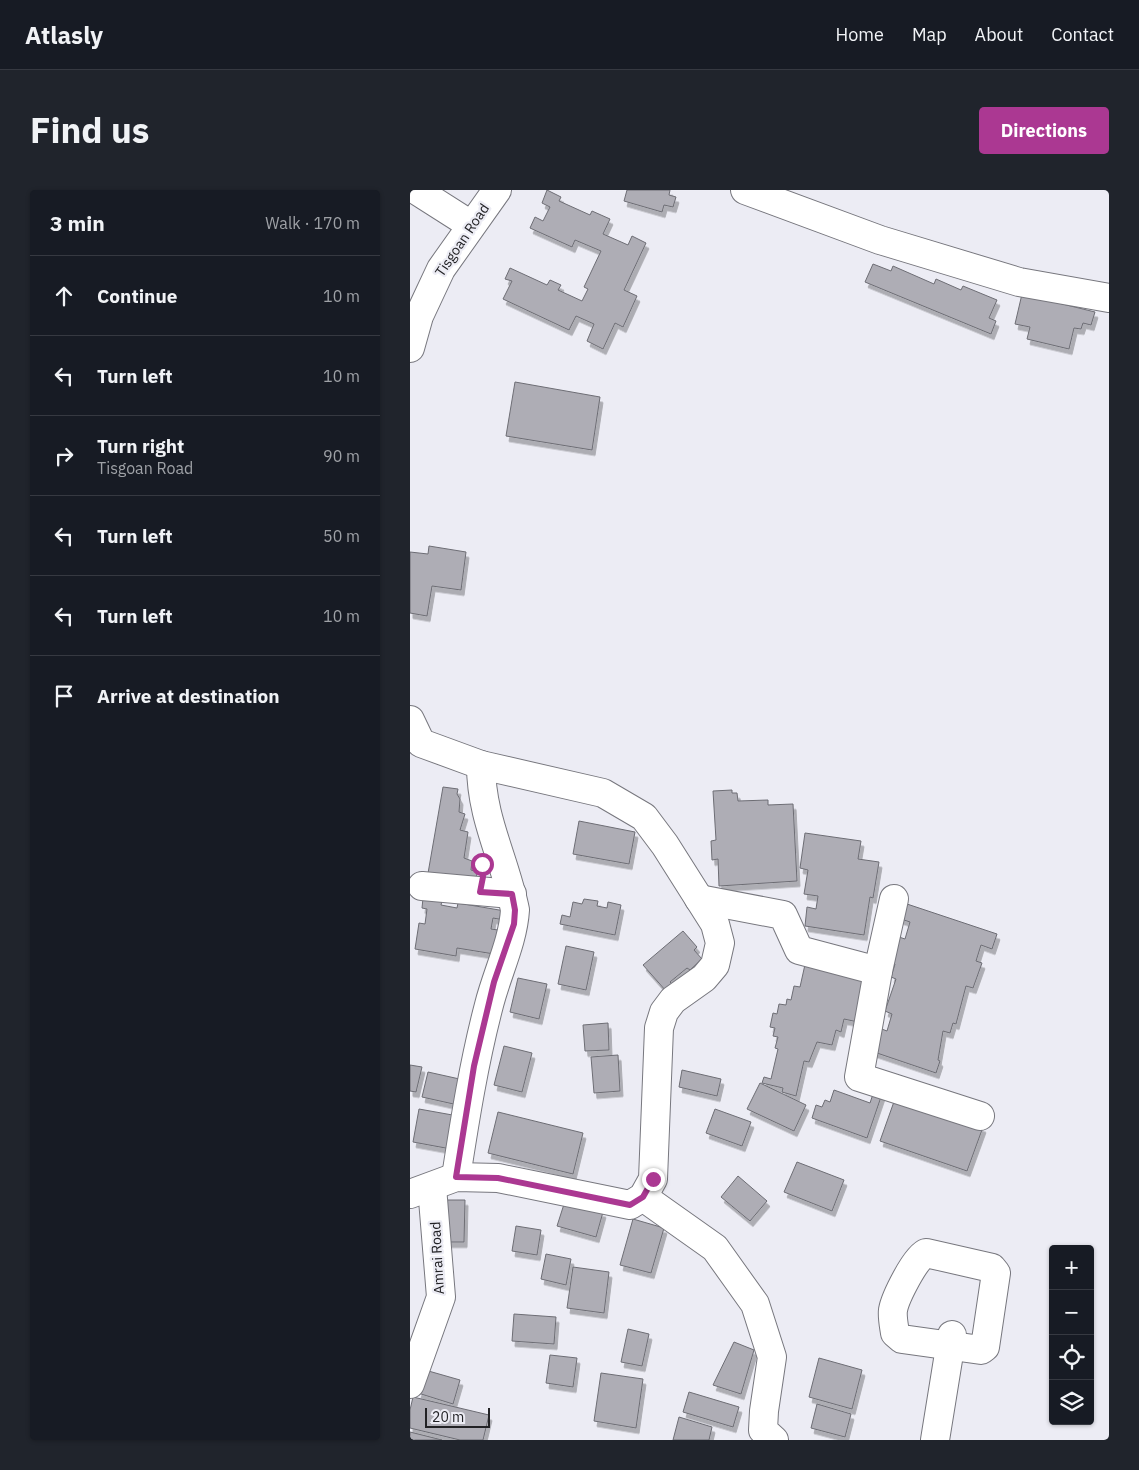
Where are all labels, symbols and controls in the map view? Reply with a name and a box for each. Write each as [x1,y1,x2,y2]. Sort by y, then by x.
text: Atlasly [25,19,103,51]
text: Home [836,23,884,46]
text: Map [912,23,947,46]
text: About [975,23,1023,46]
text: Contact [1051,23,1114,46]
text: Find us [30,107,149,153]
button: Directions [979,107,1109,154]
street label: Tisgoan Road [431,200,493,280]
text: 3 min [50,209,105,237]
text: Walk · 170 m [265,213,360,233]
icon: ahead [50,282,78,310]
text: Continue [97,284,177,308]
text: 10 m [323,286,360,306]
icon: left [50,362,78,390]
text: Turn left [97,364,173,388]
text: 10 m [323,366,360,386]
text: Turn right [97,434,184,458]
icon: right [50,442,78,470]
text: 90 m [323,446,360,466]
text: Tisgoan Road [97,458,193,478]
icon: left [50,522,78,550]
text: Turn left [97,524,173,548]
text: 50 m [323,526,360,546]
icon: left [50,602,78,630]
text: Turn left [97,604,173,628]
text: 10 m [323,606,360,626]
icon: arrive [50,682,78,710]
text: Arrive at destination [97,684,280,708]
route start [471,853,494,876]
route end [642,1168,665,1191]
street label: Amrai Road [426,1221,448,1295]
map controls [1049,1245,1094,1425]
button: + [1049,1245,1094,1290]
button: − [1049,1290,1094,1335]
button: locate [1049,1335,1094,1380]
button: layers [1049,1380,1094,1425]
scale bar [425,1405,490,1428]
text: 20 m [432,1408,464,1426]

